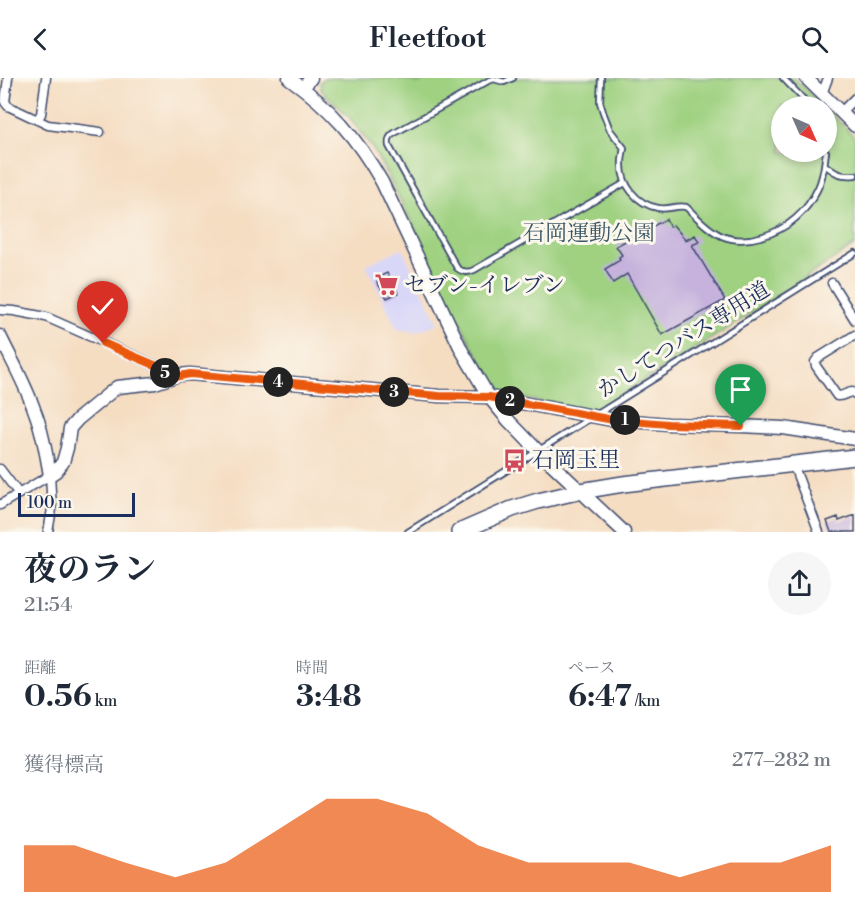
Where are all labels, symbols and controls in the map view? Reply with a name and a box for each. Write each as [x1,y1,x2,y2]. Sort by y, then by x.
text: Fleetfoot [369,22,486,56]
icon: back [24,23,57,56]
icon: search [798,23,831,56]
north arrow [771,96,837,162]
map controls [771,96,837,162]
park label: 石岡運動公園 [523,220,655,247]
supermarket icon: セブン-イレブン [373,272,399,298]
place label: セブン-イレブン [404,272,565,299]
street label: かしてつバス専用道 [593,276,775,404]
pin [77,281,128,343]
icon: check [86,290,119,323]
pin: 5 [150,358,180,388]
text: 5 [160,363,170,383]
pin [715,364,766,426]
pin: 4 [263,367,293,397]
text: 4 [273,372,283,392]
icon: arrive [724,373,757,406]
pin: 3 [379,377,409,407]
text: 3 [389,382,399,402]
pin: 2 [495,386,525,416]
text: 2 [505,391,515,411]
pin: 1 [610,405,640,435]
text: 1 [621,410,629,430]
bus stop icon: 石岡玉里 [501,447,527,473]
place label: 石岡玉里 [532,447,620,474]
scale bar [18,490,135,517]
text: 100 m [27,493,72,513]
text: 夜のラン [24,550,156,591]
button: share [768,552,831,615]
text: 21:54 [24,593,72,618]
text: 距離 [24,658,56,678]
text: 時間 [296,658,328,678]
text: ペース [568,658,615,678]
text: 0.56 [24,678,92,716]
text: 3:48 [296,678,362,716]
text: 6:47 [568,678,632,716]
text: km [92,691,117,711]
text: /km [632,691,660,711]
text: 277–282 m [732,748,831,773]
text: 獲得標高 [24,753,104,778]

